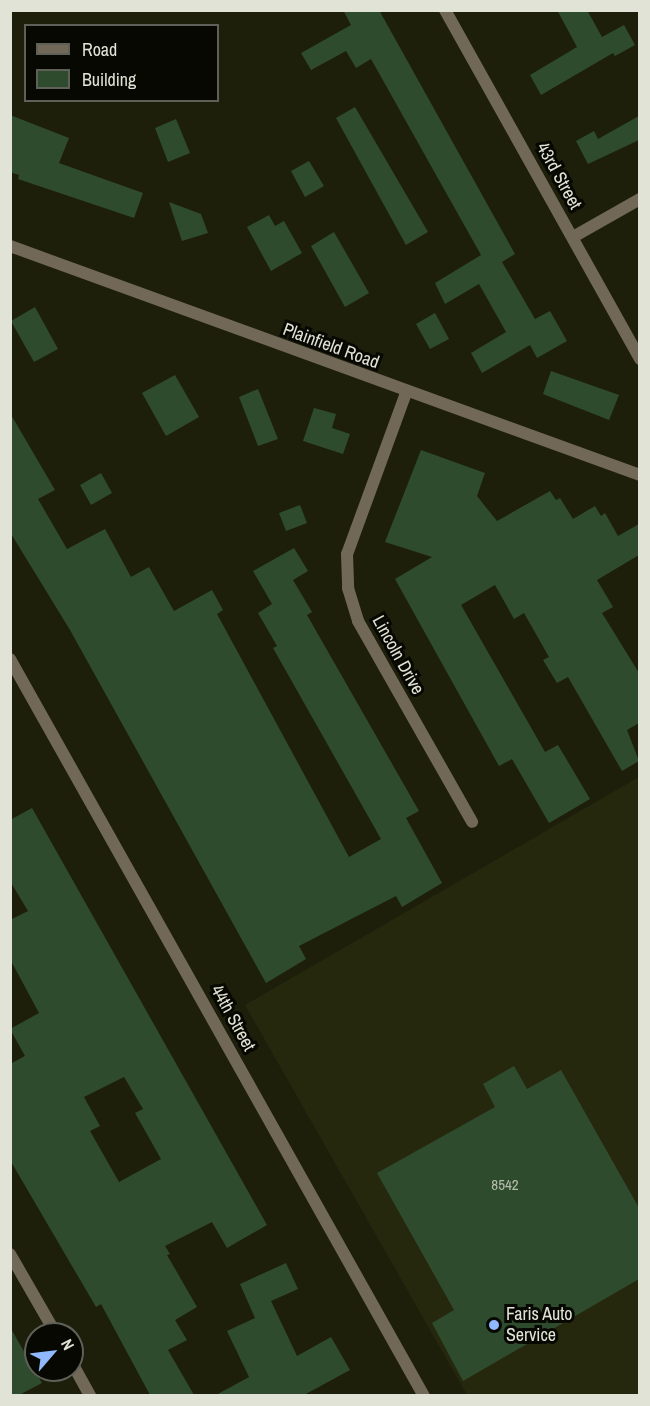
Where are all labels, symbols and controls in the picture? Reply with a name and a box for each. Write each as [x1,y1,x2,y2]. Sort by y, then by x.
legend [24,24,219,102]
text: Road [82,37,117,62]
text: Building [82,67,136,92]
street label: 43rd Street [532,139,586,213]
street label: Plainfield Road [280,319,382,373]
street label: Lincoln Drive [367,612,429,698]
street label: 44th Street [206,981,260,1055]
house number: 8542 [491,1176,519,1194]
place label: Faris Auto Service [506,1304,573,1346]
marker: Faris Auto Service [487,1318,501,1332]
north arrow [24,1322,84,1382]
text: N [56,1335,80,1354]

